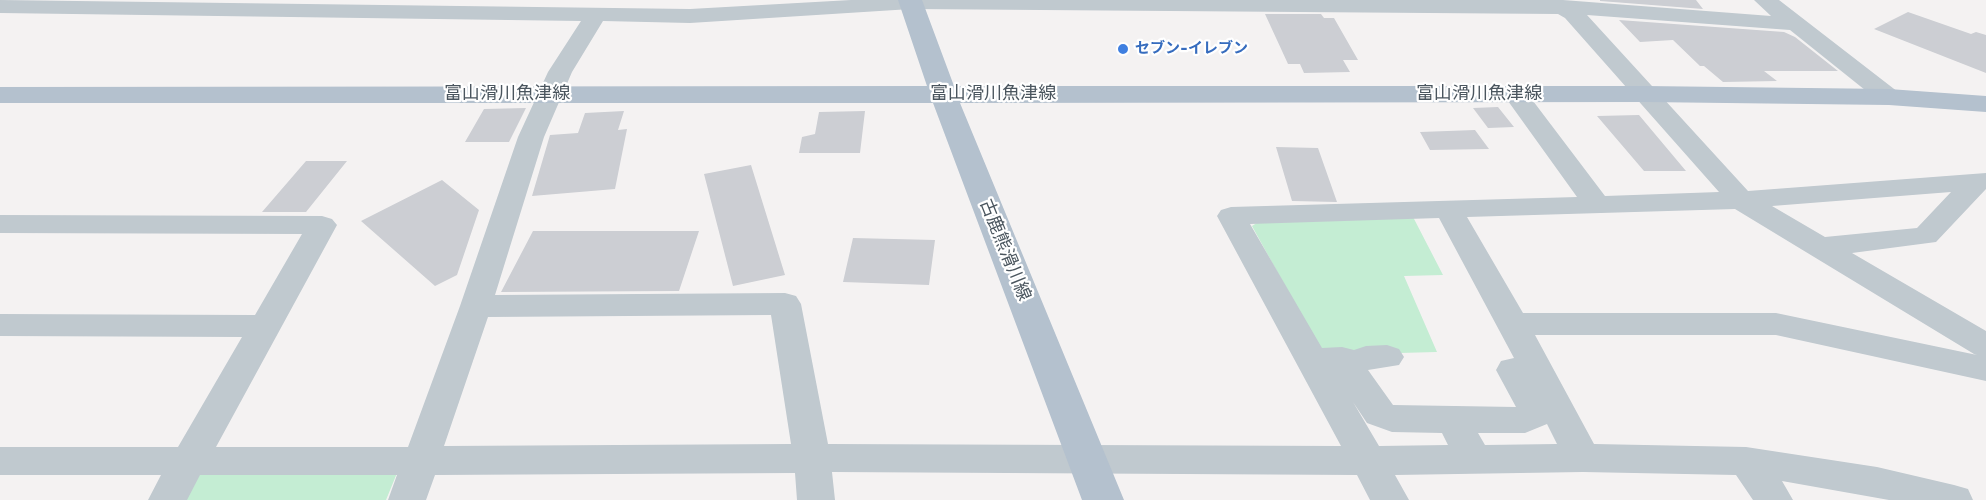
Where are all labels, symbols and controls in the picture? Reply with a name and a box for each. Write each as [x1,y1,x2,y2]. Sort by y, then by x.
place label: セブン-イレブン [1135,40,1248,58]
marker: セブン-イレブン [1116,42,1130,56]
street label: 富山滑川魚津線 [444,83,570,105]
street label: 富山滑川魚津線 [930,83,1056,105]
street label: 富山滑川魚津線 [1416,83,1542,105]
street label: 古鹿熊滑川線 [975,196,1035,304]

